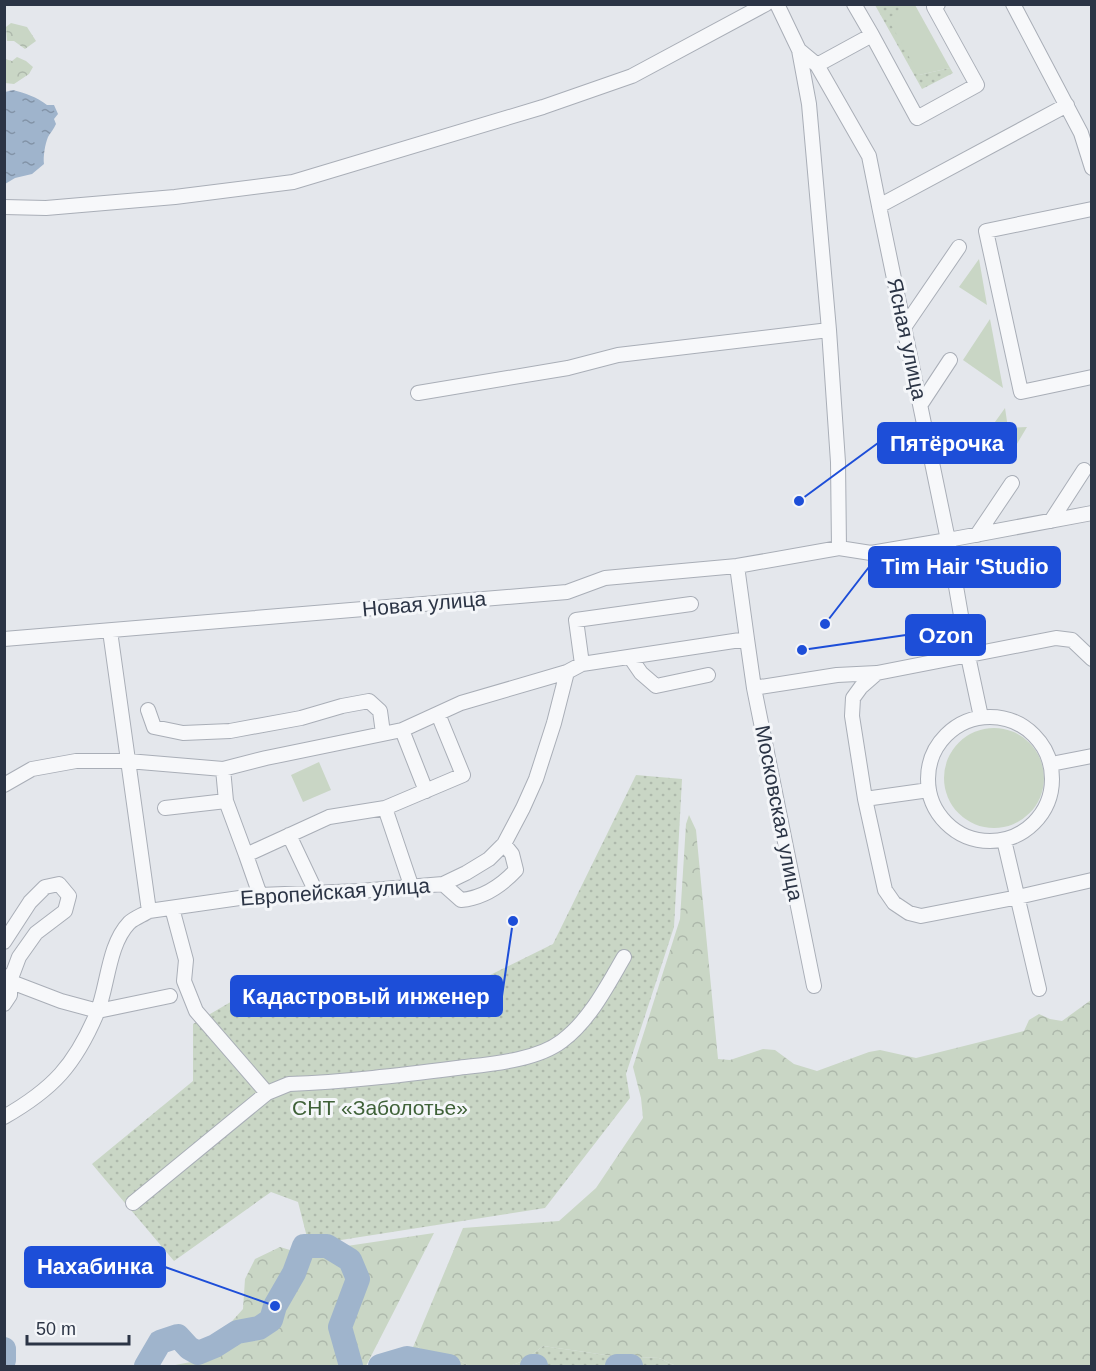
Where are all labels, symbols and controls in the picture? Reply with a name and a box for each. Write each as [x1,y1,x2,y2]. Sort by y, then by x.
street label: Ясная улица [883,276,932,402]
callout: Пятёрочка [878,423,1016,463]
text: Пятёрочка [890,431,1005,456]
callout: Tim Hair 'Studio [869,547,1060,587]
text: Tim Hair 'Studio [881,554,1049,579]
street label: Новая улица [361,587,487,620]
callout: Ozon [906,615,985,655]
text: Ozon [919,623,974,648]
street label: Московская улица [751,723,808,903]
street label: Европейская улица [239,873,431,910]
callout: Кадастровый инженер [231,976,502,1016]
text: Кадастровый инженер [242,984,490,1009]
park label: СНТ «Заболотье» [292,1096,468,1119]
callout: Нахабинка [25,1247,165,1287]
text: Нахабинка [37,1254,154,1279]
scale bar [27,1308,129,1346]
text: 50 m [36,1319,76,1339]

